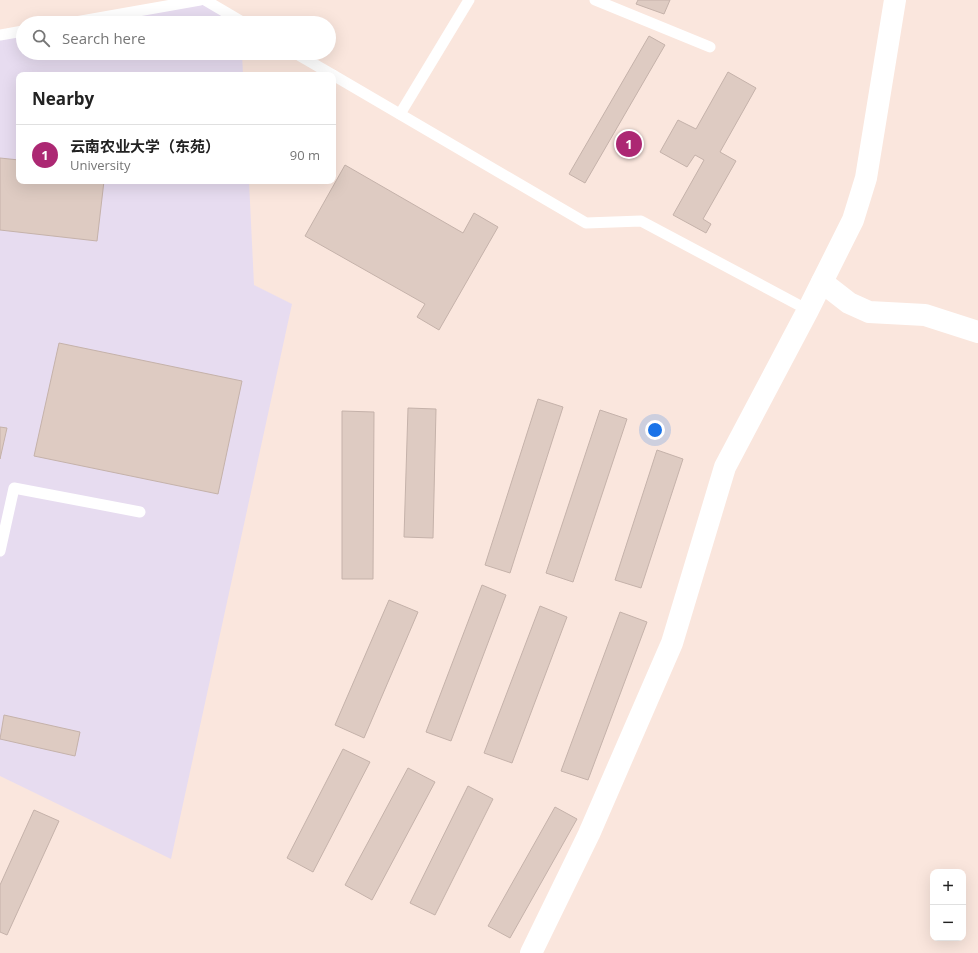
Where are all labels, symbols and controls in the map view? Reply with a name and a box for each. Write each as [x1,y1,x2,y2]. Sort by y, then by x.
search box [16,16,336,60]
icon: search [30,27,52,49]
text: Search here [62,28,146,48]
text: Nearby [32,87,94,110]
pin: 1 [616,129,642,159]
text: 云南农业大学（东苑） [70,136,220,156]
text: 1 [41,146,49,164]
text: 90 m [290,146,320,164]
text: University [70,156,130,174]
your location [645,420,665,440]
map controls [930,869,966,941]
button: + [930,869,966,905]
button: − [930,905,966,941]

